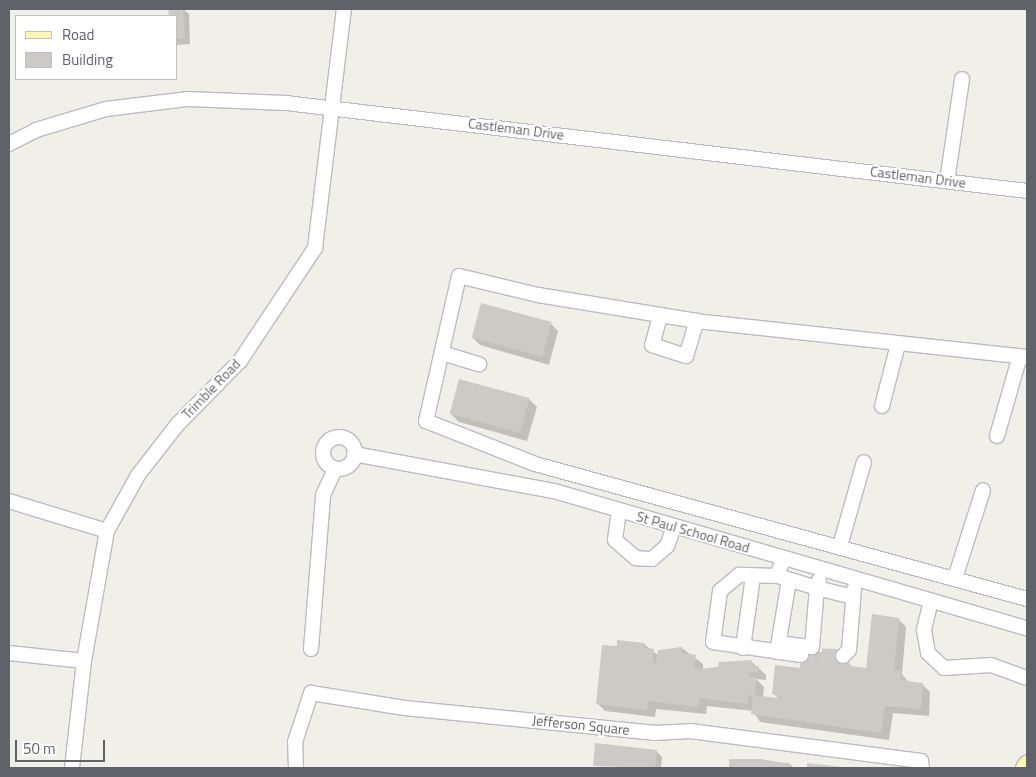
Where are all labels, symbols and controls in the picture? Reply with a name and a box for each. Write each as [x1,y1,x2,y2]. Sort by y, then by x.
legend [15,15,178,80]
text: Road [62,23,94,46]
text: Building [62,48,113,71]
street label: Castleman Drive [467,115,565,143]
street label: Castleman Drive [869,163,967,191]
street label: Trimble Road [178,356,244,422]
street label: St Paul School Road [634,508,752,556]
street label: Jefferson Square [532,712,630,738]
scale bar [18,730,108,762]
text: 50 m [23,737,56,760]

